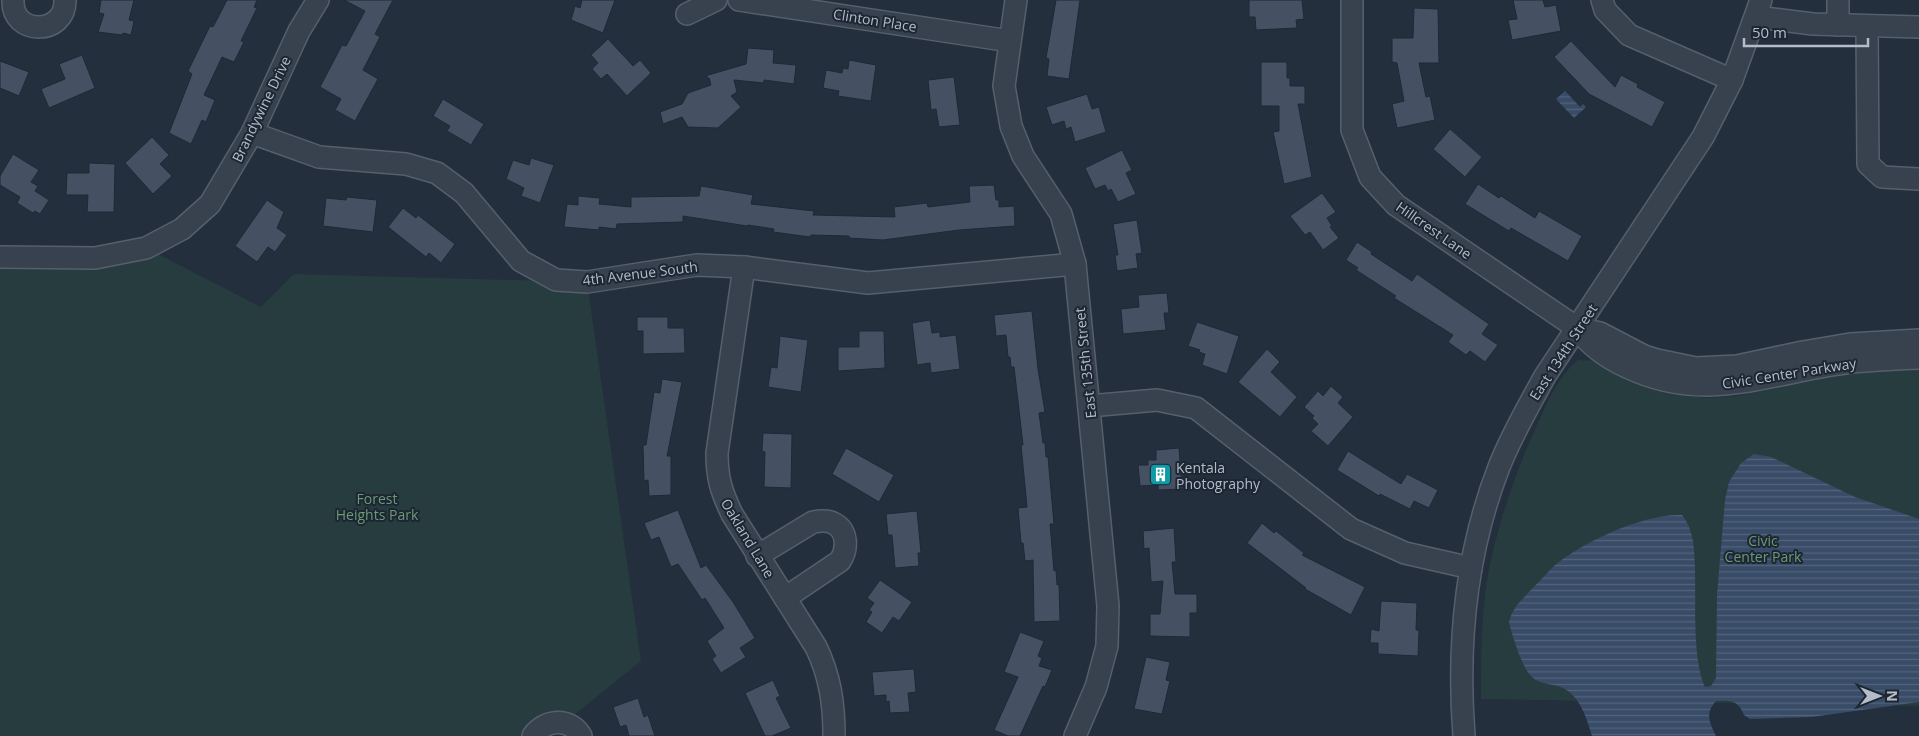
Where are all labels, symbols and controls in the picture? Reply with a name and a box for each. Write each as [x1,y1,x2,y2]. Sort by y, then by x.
street label: Clinton Place [832,4,918,36]
scale bar [1744,15,1868,47]
text: 50 m [1752,22,1787,42]
street label: Brandywine Drive [227,53,295,165]
street label: Hillcrest Lane [1392,197,1476,263]
street label: 4th Avenue South [581,257,699,289]
street label: East 134th Street [1525,300,1601,404]
street label: East 135th Street [1070,307,1100,419]
street label: Civic Center Parkway [1721,353,1858,393]
place label: Kentala Photography [1176,458,1261,493]
building icon: Kentala Photography [1148,463,1172,487]
park label: Forest Heights Park [336,489,419,524]
street label: Oakland Lane [717,495,779,581]
park label: Civic Center Park [1725,531,1802,566]
north arrow [1854,671,1904,721]
text: N [1883,690,1902,702]

